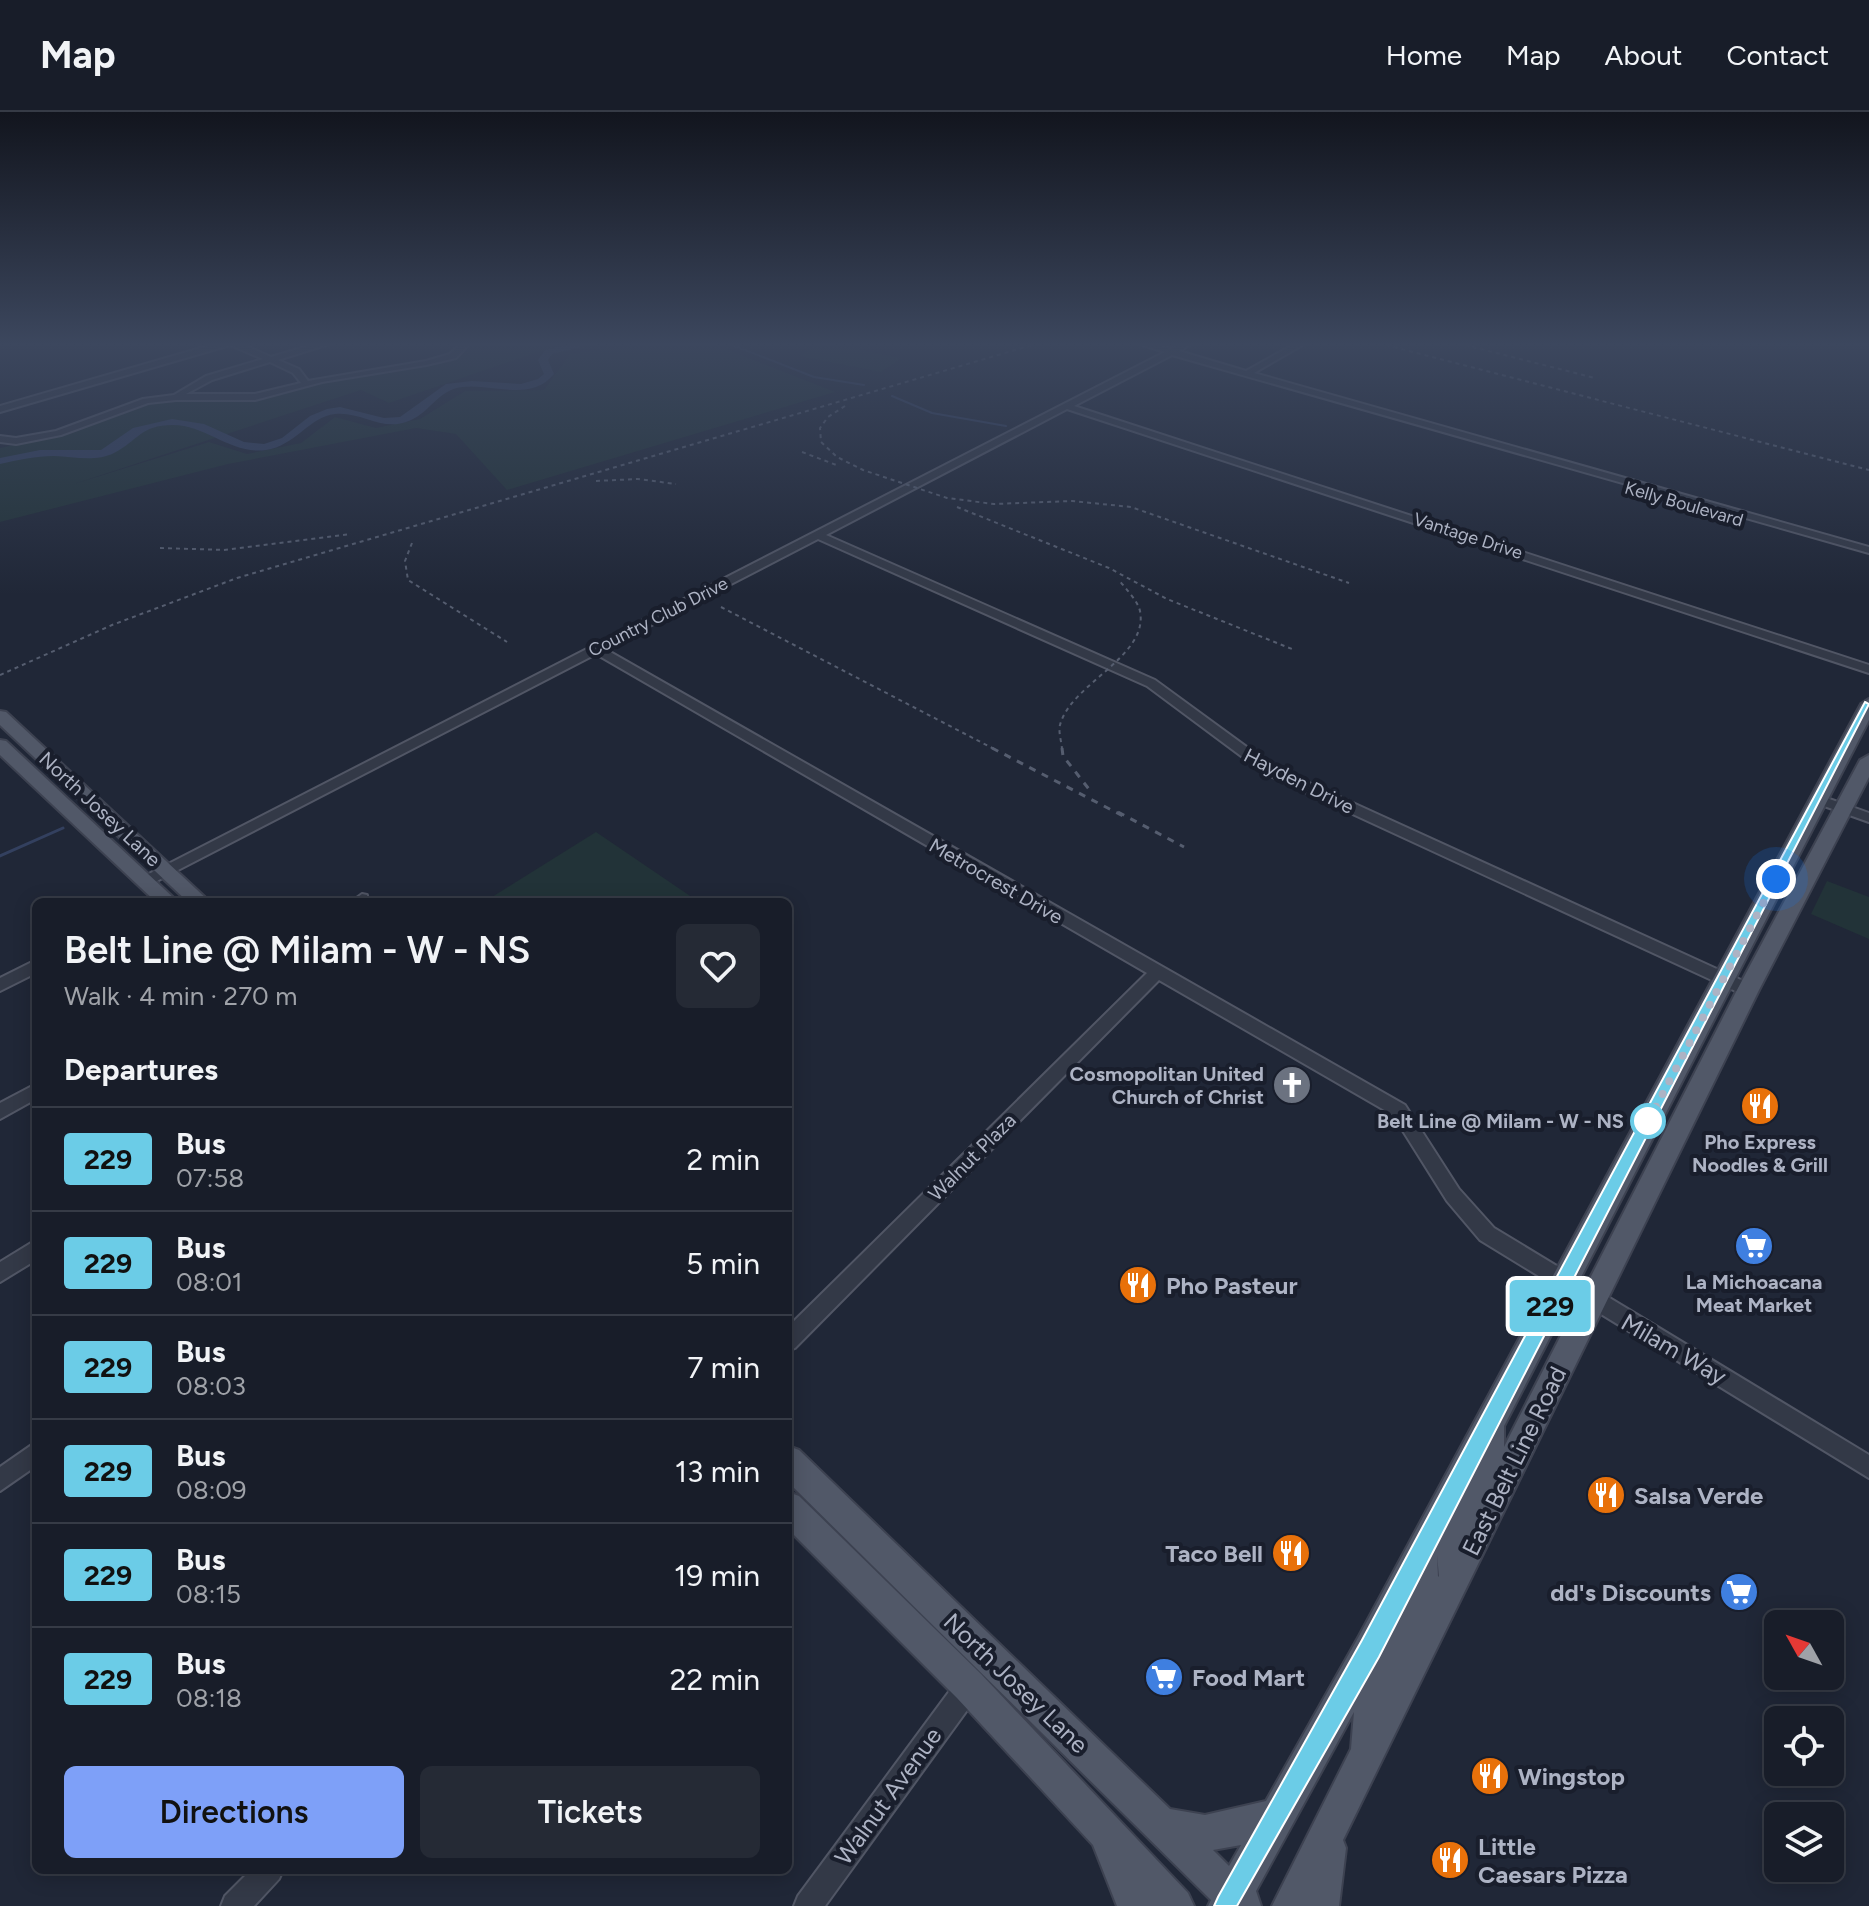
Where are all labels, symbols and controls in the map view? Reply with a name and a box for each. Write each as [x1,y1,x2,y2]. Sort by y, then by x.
text: Map [40,32,116,78]
text: Home [1386,38,1462,72]
text: Map [1506,38,1561,72]
text: About [1605,38,1682,72]
text: Contact [1726,38,1829,72]
street label: Kelly Boulevard [1622,477,1746,531]
street label: Vantage Drive [1411,508,1525,564]
street label: Country Club Drive [584,572,732,662]
street label: Hayden Drive [1240,743,1358,819]
street label: North Josey Lane [34,747,166,872]
street label: Metrocrest Drive [925,833,1067,929]
your location [1756,859,1796,899]
button: heart [676,924,760,1008]
text: Belt Line @ Milam - W - NS [64,927,530,973]
text: Walk · 4 min · 270 m [64,980,297,1012]
text: Departures [64,1051,218,1088]
place label: Cosmopolitan United Church of Christ [1070,1062,1264,1109]
church icon: Cosmopolitan United Church of Christ [1271,1064,1313,1106]
restaurant icon: Pho Express Noodles & Grill [1739,1085,1781,1127]
marker: Belt Line @ Milam - W - NS [1631,1104,1665,1138]
street label: Walnut Plaza [923,1108,1021,1206]
place label: Belt Line @ Milam - W - NS [1377,1109,1624,1133]
text: Bus [176,1125,225,1162]
place label: Pho Express Noodles & Grill [1692,1130,1828,1177]
text: 2 min [687,1141,760,1178]
text: 229 [84,1142,132,1176]
text: 07:58 [176,1162,244,1194]
supermarket icon: La Michoacana Meat Market [1733,1225,1775,1267]
text: Bus [176,1229,225,1266]
text: 5 min [686,1245,760,1282]
text: 229 [84,1246,132,1280]
restaurant icon: Pho Pasteur [1117,1264,1159,1306]
text: 08:01 [176,1266,243,1298]
place label: La Michoacana Meat Market [1686,1270,1822,1317]
place label: Pho Pasteur [1166,1271,1297,1300]
line badge: 229 [1504,1280,1596,1332]
text: 229 [1526,1289,1574,1323]
street label: Milam Way [1616,1307,1732,1391]
text: Bus [176,1333,225,1370]
text: 7 min [687,1349,760,1386]
text: 229 [84,1350,132,1384]
street label: East Belt Line Road [1456,1362,1572,1560]
text: 08:03 [176,1370,246,1402]
text: Bus [176,1437,225,1474]
text: 13 min [675,1453,760,1490]
text: 229 [84,1454,132,1488]
text: 08:09 [176,1474,247,1506]
restaurant icon: Salsa Verde [1585,1474,1627,1516]
place label: Salsa Verde [1634,1481,1763,1510]
restaurant icon: Taco Bell [1270,1532,1312,1574]
place label: Taco Bell [1165,1539,1263,1568]
text: Bus [176,1541,225,1578]
text: 19 min [674,1557,760,1594]
text: 229 [84,1558,132,1592]
supermarket icon: dd's Discounts [1718,1571,1760,1613]
text: 08:15 [176,1578,241,1610]
place label: dd's Discounts [1550,1578,1711,1607]
street label: North Josey Lane [938,1607,1094,1759]
north arrow [1764,1610,1844,1690]
map controls [1764,1610,1844,1882]
text: Bus [176,1645,225,1682]
supermarket icon: Food Mart [1143,1656,1185,1698]
text: 22 min [670,1661,760,1698]
text: 229 [84,1662,132,1696]
place label: Food Mart [1192,1663,1305,1692]
text: 08:18 [176,1682,242,1714]
button: locate [1764,1706,1844,1786]
street label: Walnut Avenue [829,1722,947,1870]
restaurant icon: Wingstop [1469,1755,1511,1797]
place label: Wingstop [1518,1762,1625,1791]
button: Directions [64,1766,404,1858]
button: Tickets [420,1766,760,1858]
button: layers [1764,1802,1844,1882]
place label: Little Caesars Pizza [1478,1832,1628,1889]
restaurant icon: Little Caesars Pizza [1429,1839,1471,1881]

